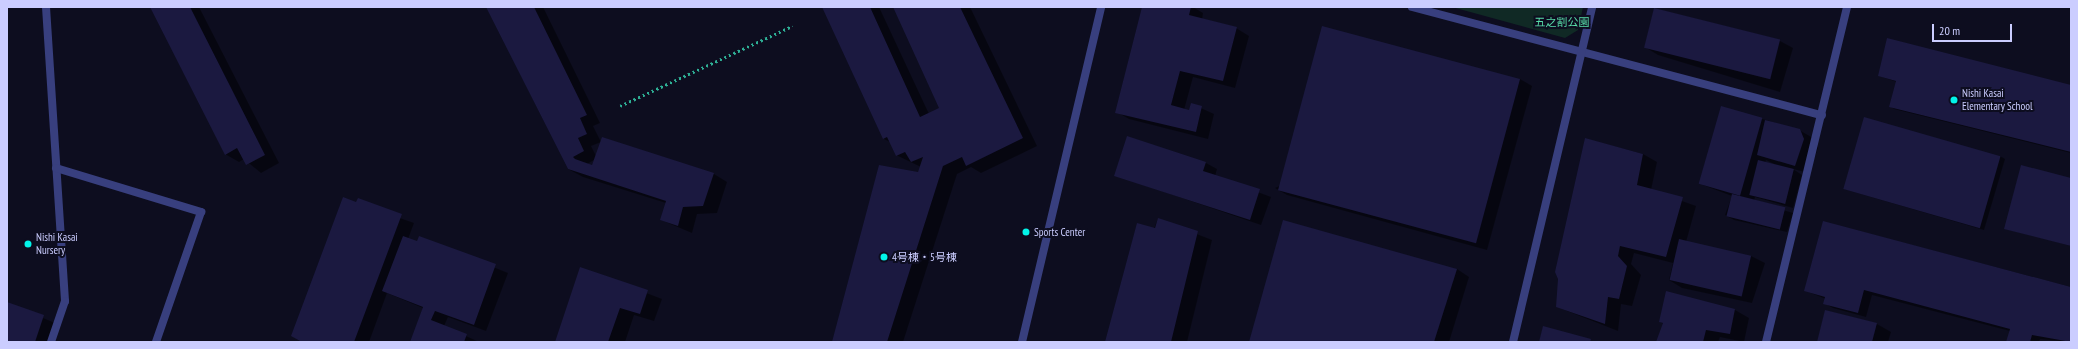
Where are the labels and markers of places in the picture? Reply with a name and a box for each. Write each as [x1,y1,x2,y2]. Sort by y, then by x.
place label: Nishi Kasai Elementary School [1962,87,2033,113]
marker: Nishi Kasai Elementary School [1949,95,1959,105]
place label: Sports Center [1034,225,1085,239]
marker: Sports Center [1021,227,1031,237]
place label: Nishi Kasai Nursery [36,231,78,257]
marker: Nishi Kasai Nursery [23,239,33,249]
place label: 4号棟・5号棟 [892,250,957,264]
marker: 4号棟・5号棟 [879,252,889,262]

